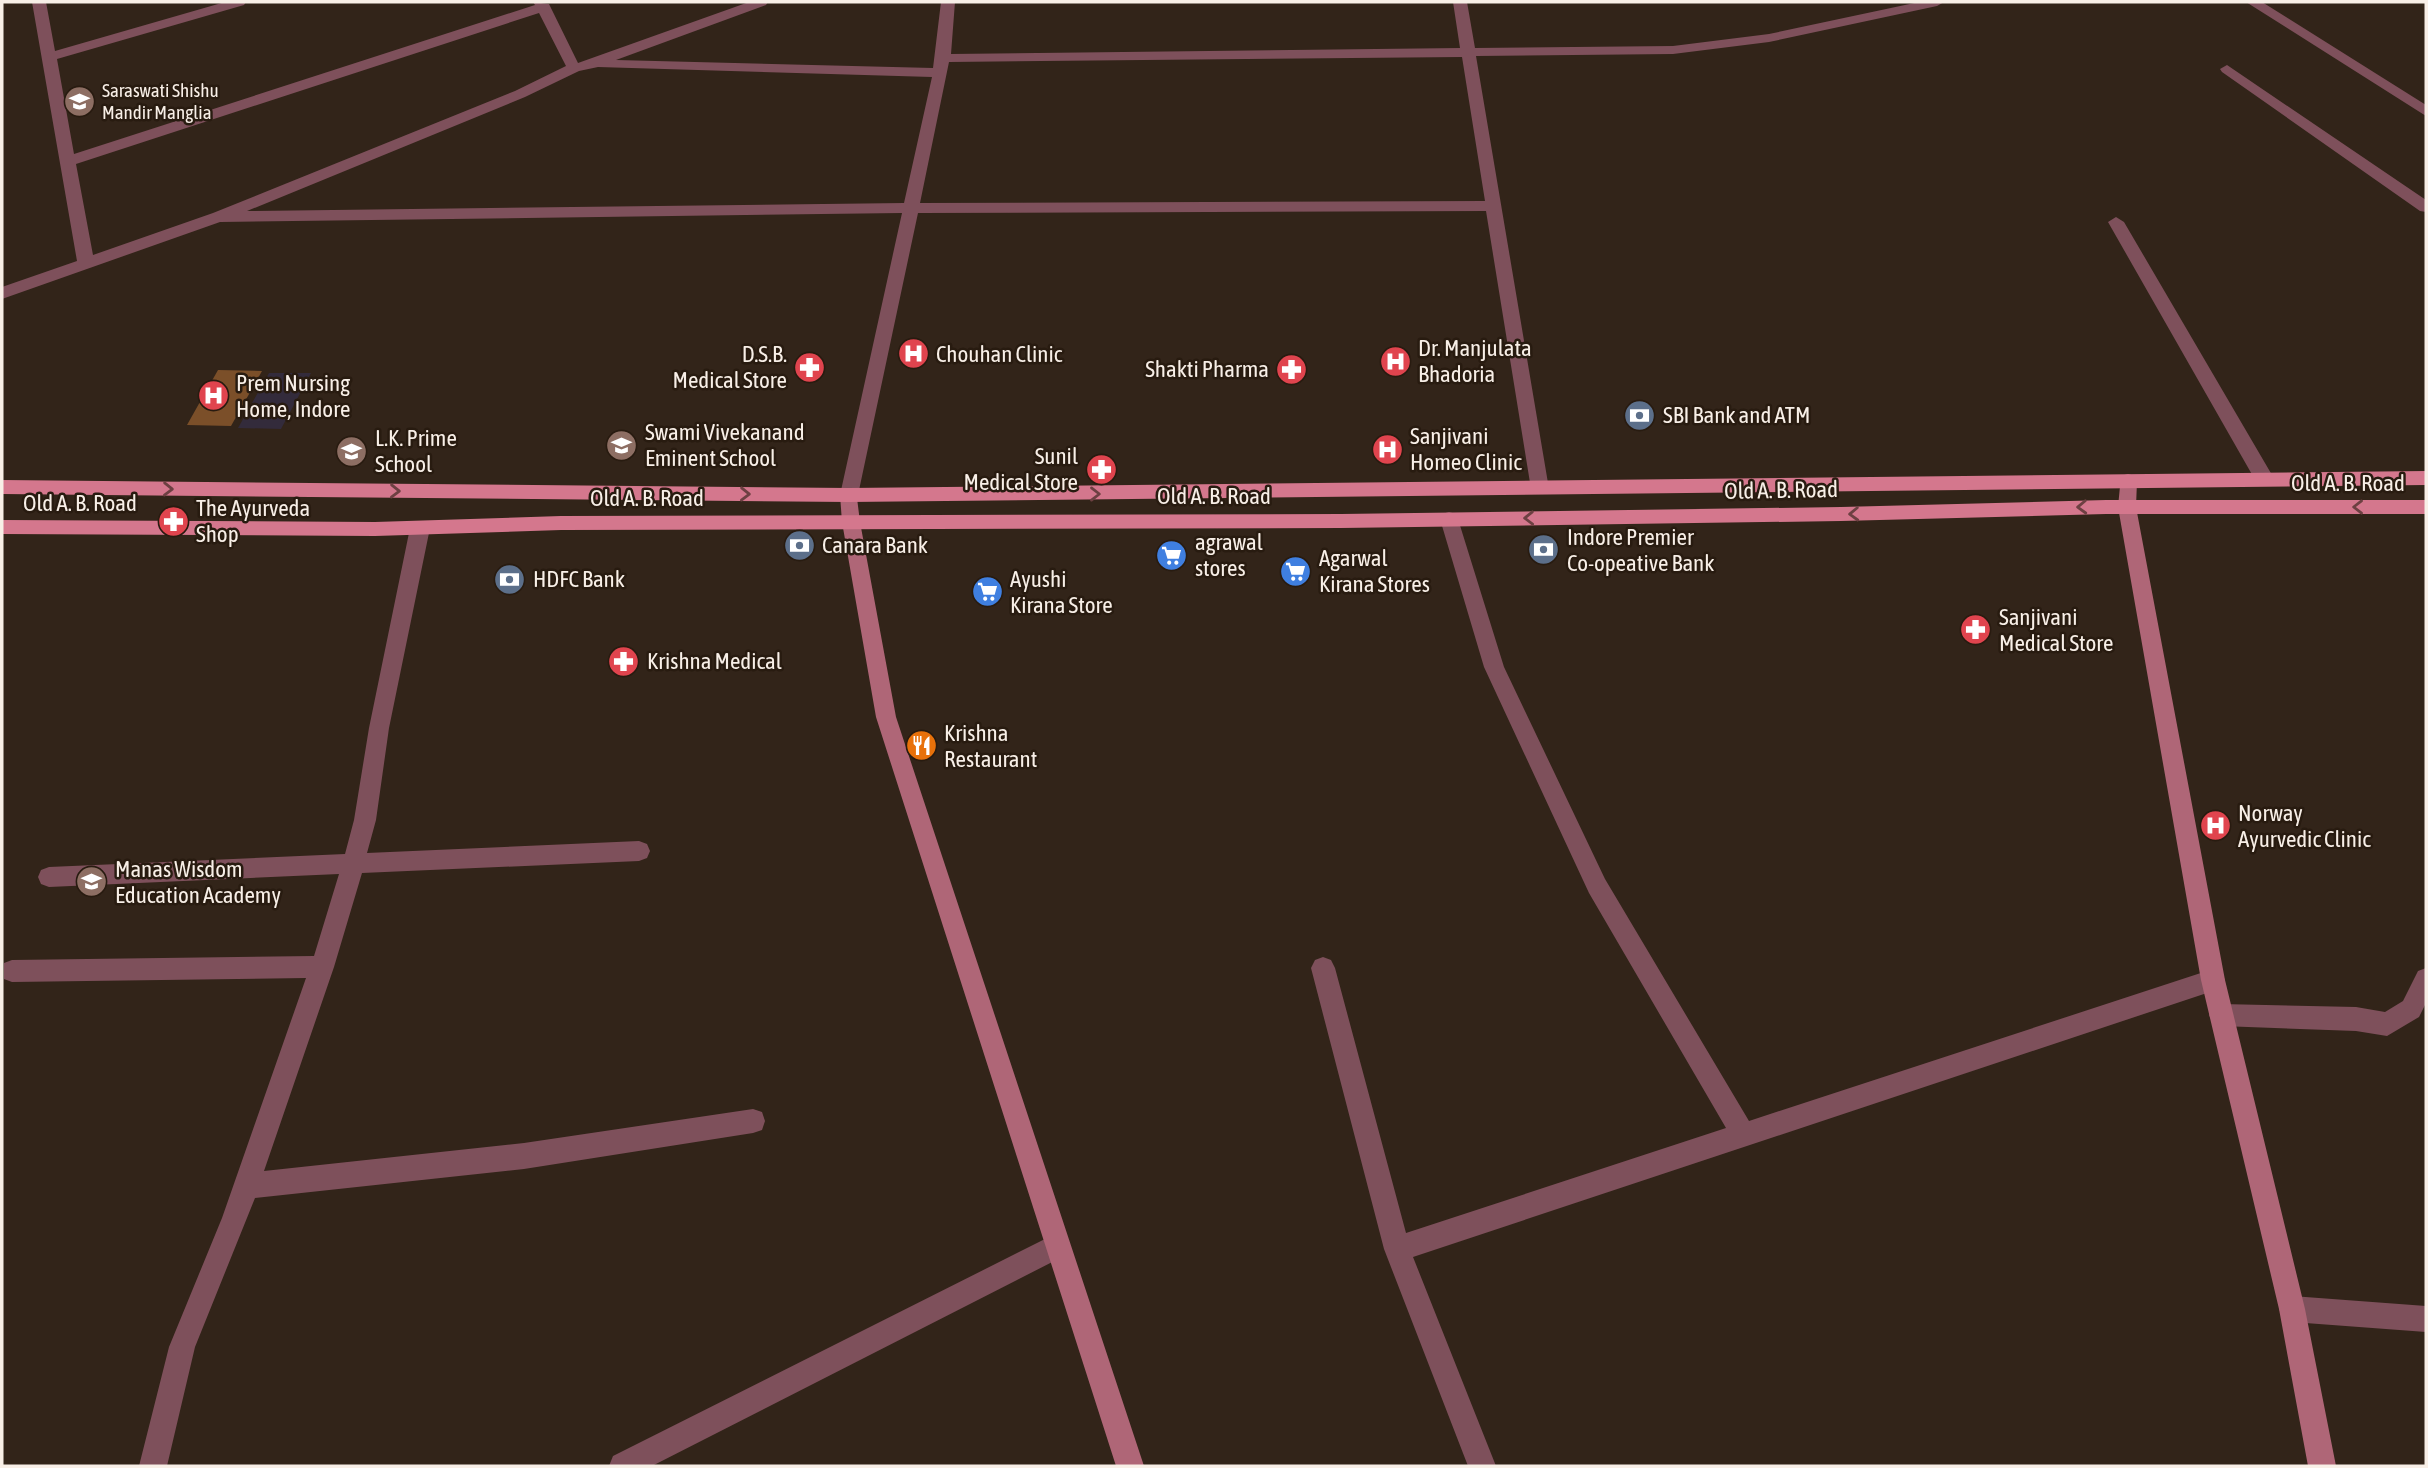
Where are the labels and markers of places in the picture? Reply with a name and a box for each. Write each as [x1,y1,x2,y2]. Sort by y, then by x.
place label: Saraswati Shishu Mandir Manglia [102,79,219,123]
school or university icon: Saraswati Shishu Mandir Manglia [62,84,96,118]
place label: Dr. Manjulata Bhadoria [1418,335,1532,387]
hospital icon: Chouhan Clinic [896,337,930,371]
place label: D.S.B. Medical Store [673,341,787,393]
place label: Chouhan Clinic [936,341,1063,367]
hospital icon: Dr. Manjulata Bhadoria [1378,344,1412,378]
pharmacy icon: D.S.B. Medical Store [793,350,827,384]
pharmacy icon: Shakti Pharma [1275,352,1309,386]
place label: Shakti Pharma [1145,356,1269,382]
place label: Prem Nursing Home, Indore [236,370,350,422]
hospital icon: Prem Nursing Home, Indore [196,379,230,413]
bank icon: SBI Bank and ATM [1623,398,1657,432]
place label: SBI Bank and ATM [1663,402,1810,428]
place label: Swami Vivekanand Eminent School [645,419,805,471]
place label: Sanjivani Homeo Clinic [1410,423,1522,475]
place label: L.K. Prime School [375,425,457,477]
school or university icon: Swami Vivekanand Eminent School [605,428,639,462]
hospital icon: Sanjivani Homeo Clinic [1370,432,1404,466]
school or university icon: L.K. Prime School [335,434,369,468]
place label: Sunil Medical Store [964,443,1078,495]
pharmacy icon: Sunil Medical Store [1084,452,1118,486]
place label: The Ayurveda Shop [196,495,310,547]
pharmacy icon: The Ayurveda Shop [156,504,190,538]
place label: Indore Premier Co-opeative Bank [1567,524,1714,576]
bank icon: Canara Bank [782,528,816,562]
place label: agrawal stores [1195,529,1263,581]
place label: Canara Bank [822,532,928,558]
bank icon: Indore Premier Co-opeative Bank [1527,533,1561,567]
supermarket icon: agrawal stores [1155,538,1189,572]
place label: Agarwal Kirana Stores [1319,545,1430,597]
supermarket icon: Agarwal Kirana Stores [1279,554,1313,588]
bank icon: HDFC Bank [493,562,527,596]
place label: HDFC Bank [533,566,625,592]
place label: Ayushi Kirana Store [1010,566,1113,618]
supermarket icon: Ayushi Kirana Store [970,575,1004,609]
place label: Sanjivani Medical Store [1999,604,2113,656]
pharmacy icon: Sanjivani Medical Store [1959,613,1993,647]
pharmacy icon: Krishna Medical [607,644,641,678]
place label: Krishna Medical [647,648,782,674]
place label: Krishna Restaurant [944,720,1037,772]
restaurant icon: Krishna Restaurant [904,729,938,763]
place label: Norway Ayurvedic Clinic [2238,800,2371,852]
hospital icon: Norway Ayurvedic Clinic [2198,809,2232,843]
place label: Manas Wisdom Education Academy [115,856,281,908]
school or university icon: Manas Wisdom Education Academy [75,865,109,899]

